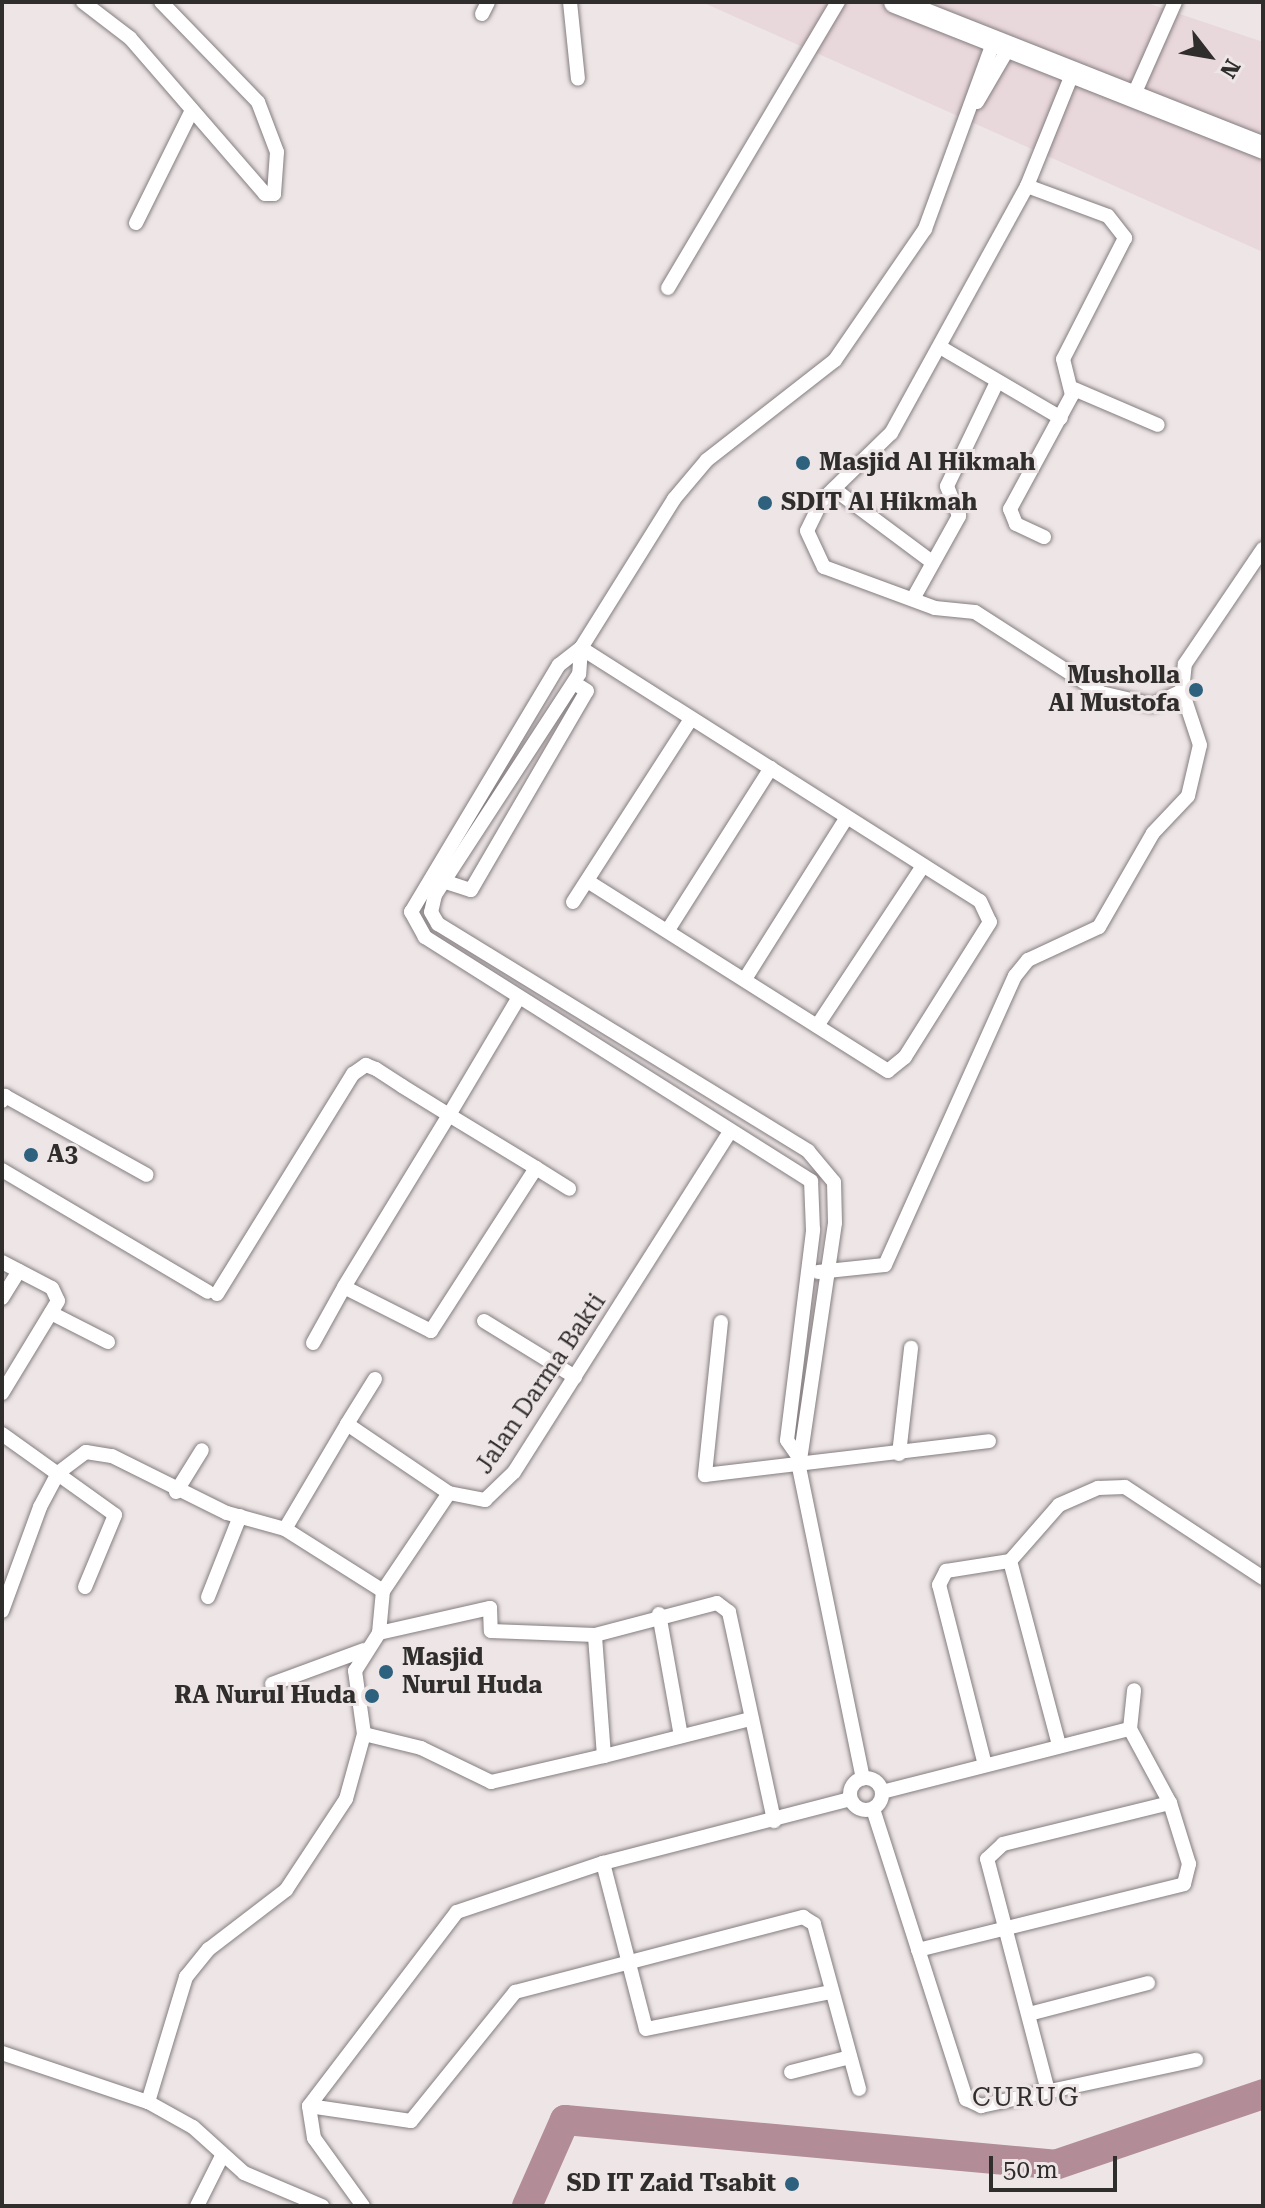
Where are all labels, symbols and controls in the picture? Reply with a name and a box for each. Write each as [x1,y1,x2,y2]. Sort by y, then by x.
north arrow [1169,16,1249,96]
text: N [1215,55,1245,82]
place label: Masjid Al Hikmah [819,449,1036,477]
marker: Masjid Al Hikmah [794,454,812,472]
place label: SDIT Al Hikmah [781,489,977,517]
marker: SDIT Al Hikmah [756,494,774,512]
place label: Musholla Al Mustofa [1049,662,1180,718]
marker: Musholla Al Mustofa [1187,681,1205,699]
place label: A3 [47,1141,78,1169]
marker: A3 [22,1146,40,1164]
street label: Jalan Darma Bakti [470,1288,612,1480]
place label: Masjid Nurul Huda [402,1644,542,1700]
marker: Masjid Nurul Huda [377,1663,395,1681]
place label: RA Nurul Huda [174,1682,356,1710]
marker: RA Nurul Huda [363,1687,381,1705]
district label: CURUG [972,2082,1080,2114]
scale bar [993,2140,1121,2190]
text: 50 m [1003,2156,1058,2184]
place label: SD IT Zaid Tsabit [566,2170,776,2198]
marker: SD IT Zaid Tsabit [783,2175,801,2193]

